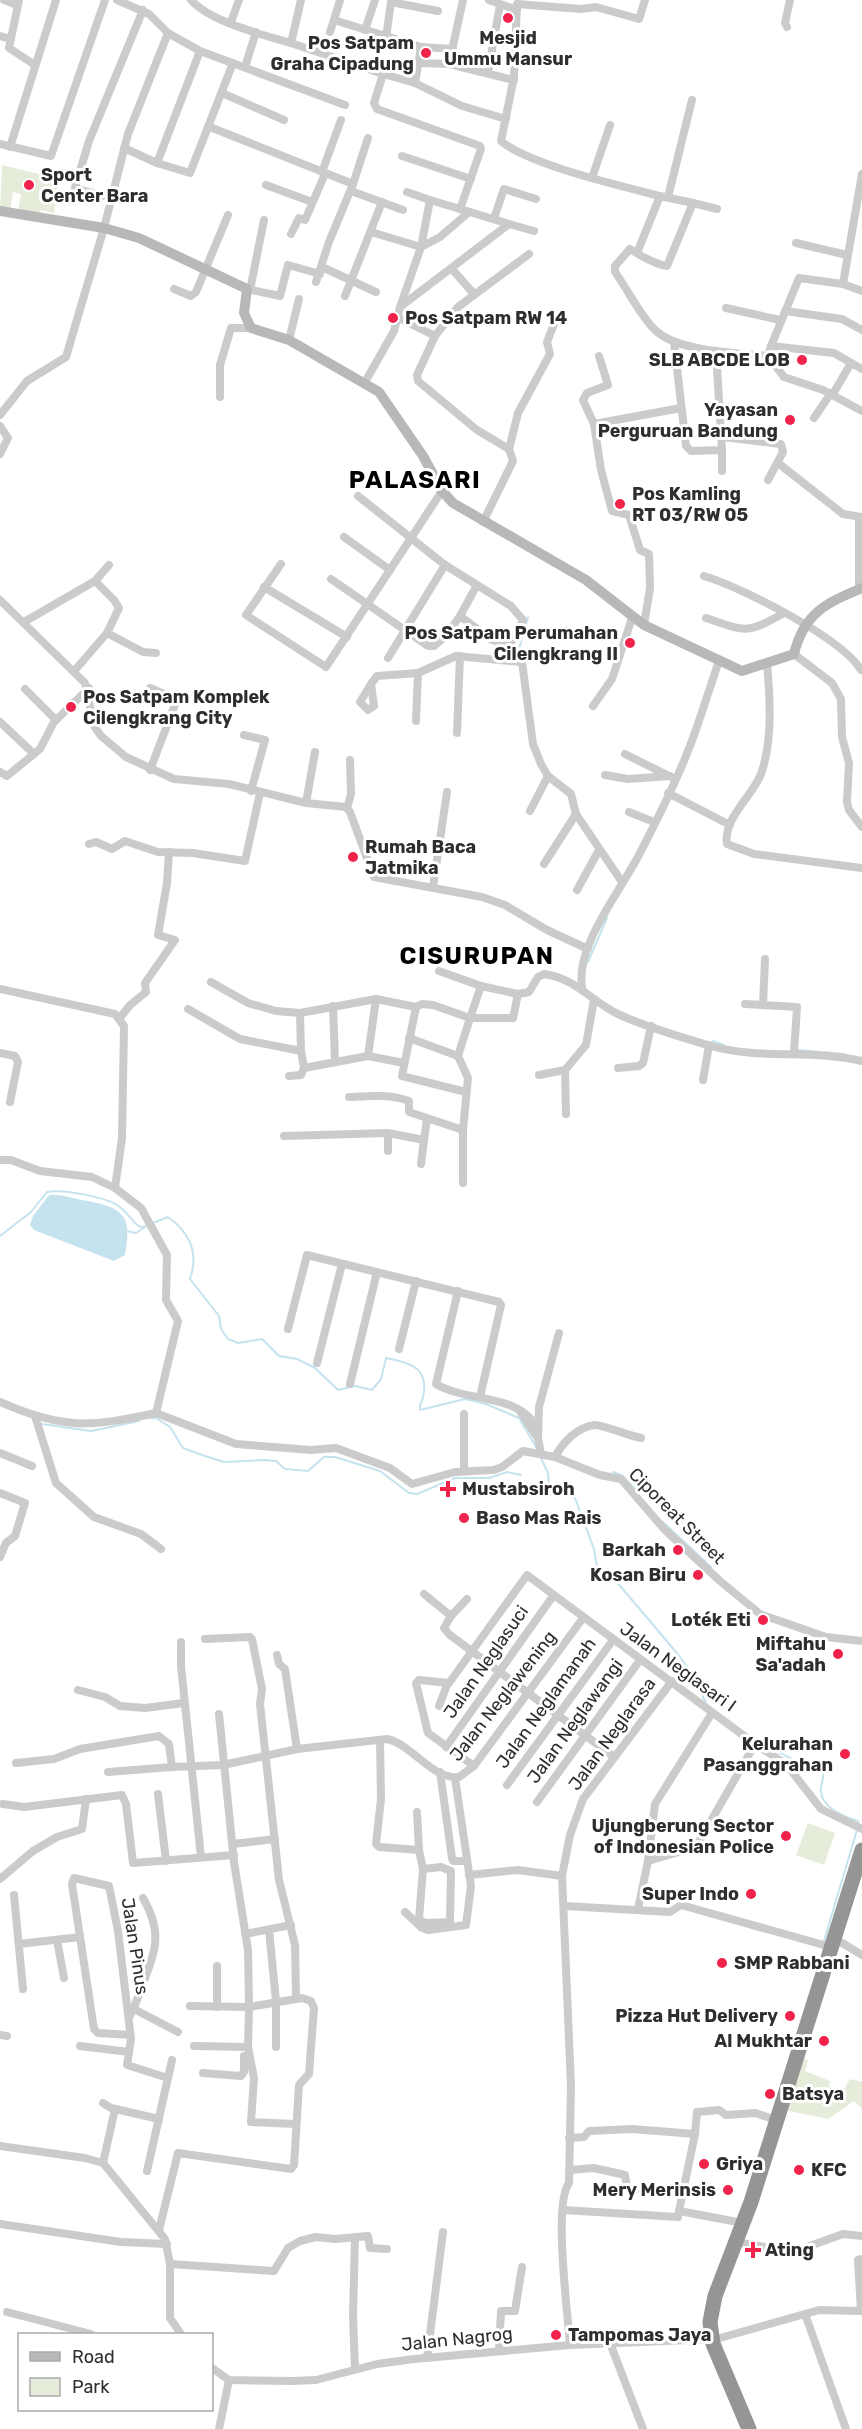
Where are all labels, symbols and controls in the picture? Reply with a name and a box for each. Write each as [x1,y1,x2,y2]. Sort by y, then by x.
marker: Mesjid Ummu Mansur [501,11,515,25]
place label: Mesjid Ummu Mansur [444,27,572,70]
place label: Pos Satpam Graha Cipadung [271,32,414,75]
marker: Pos Satpam Graha Cipadung [419,46,433,60]
place label: Sport Center Bara [41,164,148,207]
marker: Sport Center Bara [22,178,36,192]
place label: Pos Satpam RW 14 [405,307,567,329]
marker: Pos Satpam RW 14 [386,311,400,325]
place label: SLB ABCDE LOB [649,349,790,371]
marker: SLB ABCDE LOB [795,353,809,367]
place label: Yayasan Perguruan Bandung [598,399,778,442]
marker: Yayasan Perguruan Bandung [783,413,797,427]
district label: PALASARI [349,466,481,494]
place label: Pos Kamling RT 03/RW 05 [632,483,748,526]
marker: Pos Kamling RT 03/RW 05 [613,497,627,511]
place label: Pos Satpam Perumahan Cilengkrang II [405,622,618,665]
marker: Pos Satpam Perumahan Cilengkrang II [623,636,637,650]
place label: Pos Satpam Komplek Cilengkrang City [83,686,270,729]
marker: Pos Satpam Komplek Cilengkrang City [64,700,78,714]
place label: Rumah Baca Jatmika [365,836,476,879]
marker: Rumah Baca Jatmika [346,850,360,864]
district label: CISURUPAN [400,942,554,970]
street label: Ciporeat Street [624,1463,730,1569]
place label: Mustabsiroh [462,1478,575,1500]
marker: Mustabsiroh [439,1480,457,1498]
place label: Baso Mas Rais [476,1507,602,1529]
marker: Baso Mas Rais [457,1511,471,1525]
place label: Barkah [602,1539,666,1561]
marker: Barkah [671,1543,685,1557]
place label: Kosan Biru [590,1564,686,1586]
marker: Kosan Biru [691,1568,705,1582]
street label: Jalan Neglasuci [439,1601,533,1723]
place label: Loték Eti [671,1609,751,1631]
marker: Loték Eti [756,1613,770,1627]
street label: Jalan Neglasari I [616,1617,740,1717]
street label: Jalan Neglawening [445,1626,561,1766]
street label: Jalan Neglamanah [491,1633,601,1773]
place label: Miftahu Sa'adah [756,1633,826,1676]
marker: Miftahu Sa'adah [831,1647,845,1661]
street label: Jalan Neglawangi [522,1654,628,1788]
street label: Jalan Neglarasa [564,1673,660,1795]
place label: Kelurahan Pasanggrahan [703,1733,833,1776]
marker: Kelurahan Pasanggrahan [838,1747,852,1761]
place label: Ujungberung Sector of Indonesian Police [592,1815,774,1858]
marker: Ujungberung Sector of Indonesian Police [779,1829,793,1843]
place label: Super Indo [642,1883,739,1905]
marker: Super Indo [744,1887,758,1901]
street label: Jalan Pinus [116,1896,154,1996]
place label: SMP Rabbani [734,1952,850,1974]
marker: SMP Rabbani [715,1956,729,1970]
place label: Pizza Hut Delivery [615,2005,778,2027]
marker: Pizza Hut Delivery [783,2009,797,2023]
place label: Al Mukhtar [714,2030,812,2052]
marker: Al Mukhtar [817,2034,831,2048]
place label: Batsya [782,2083,844,2105]
marker: Batsya [763,2087,777,2101]
place label: Griya [716,2153,763,2175]
marker: Griya [697,2157,711,2171]
place label: KFC [811,2159,847,2181]
marker: KFC [792,2163,806,2177]
place label: Mery Merinsis [593,2179,716,2201]
marker: Mery Merinsis [721,2183,735,2197]
place label: Ating [765,2239,814,2261]
marker: Ating [746,2243,760,2257]
street label: Jalan Nagrog [400,2322,514,2356]
place label: Tampomas Jaya [568,2324,711,2346]
marker: Tampomas Jaya [549,2328,563,2342]
legend [18,2333,213,2411]
text: Road [72,2346,115,2368]
text: Park [72,2376,110,2398]

